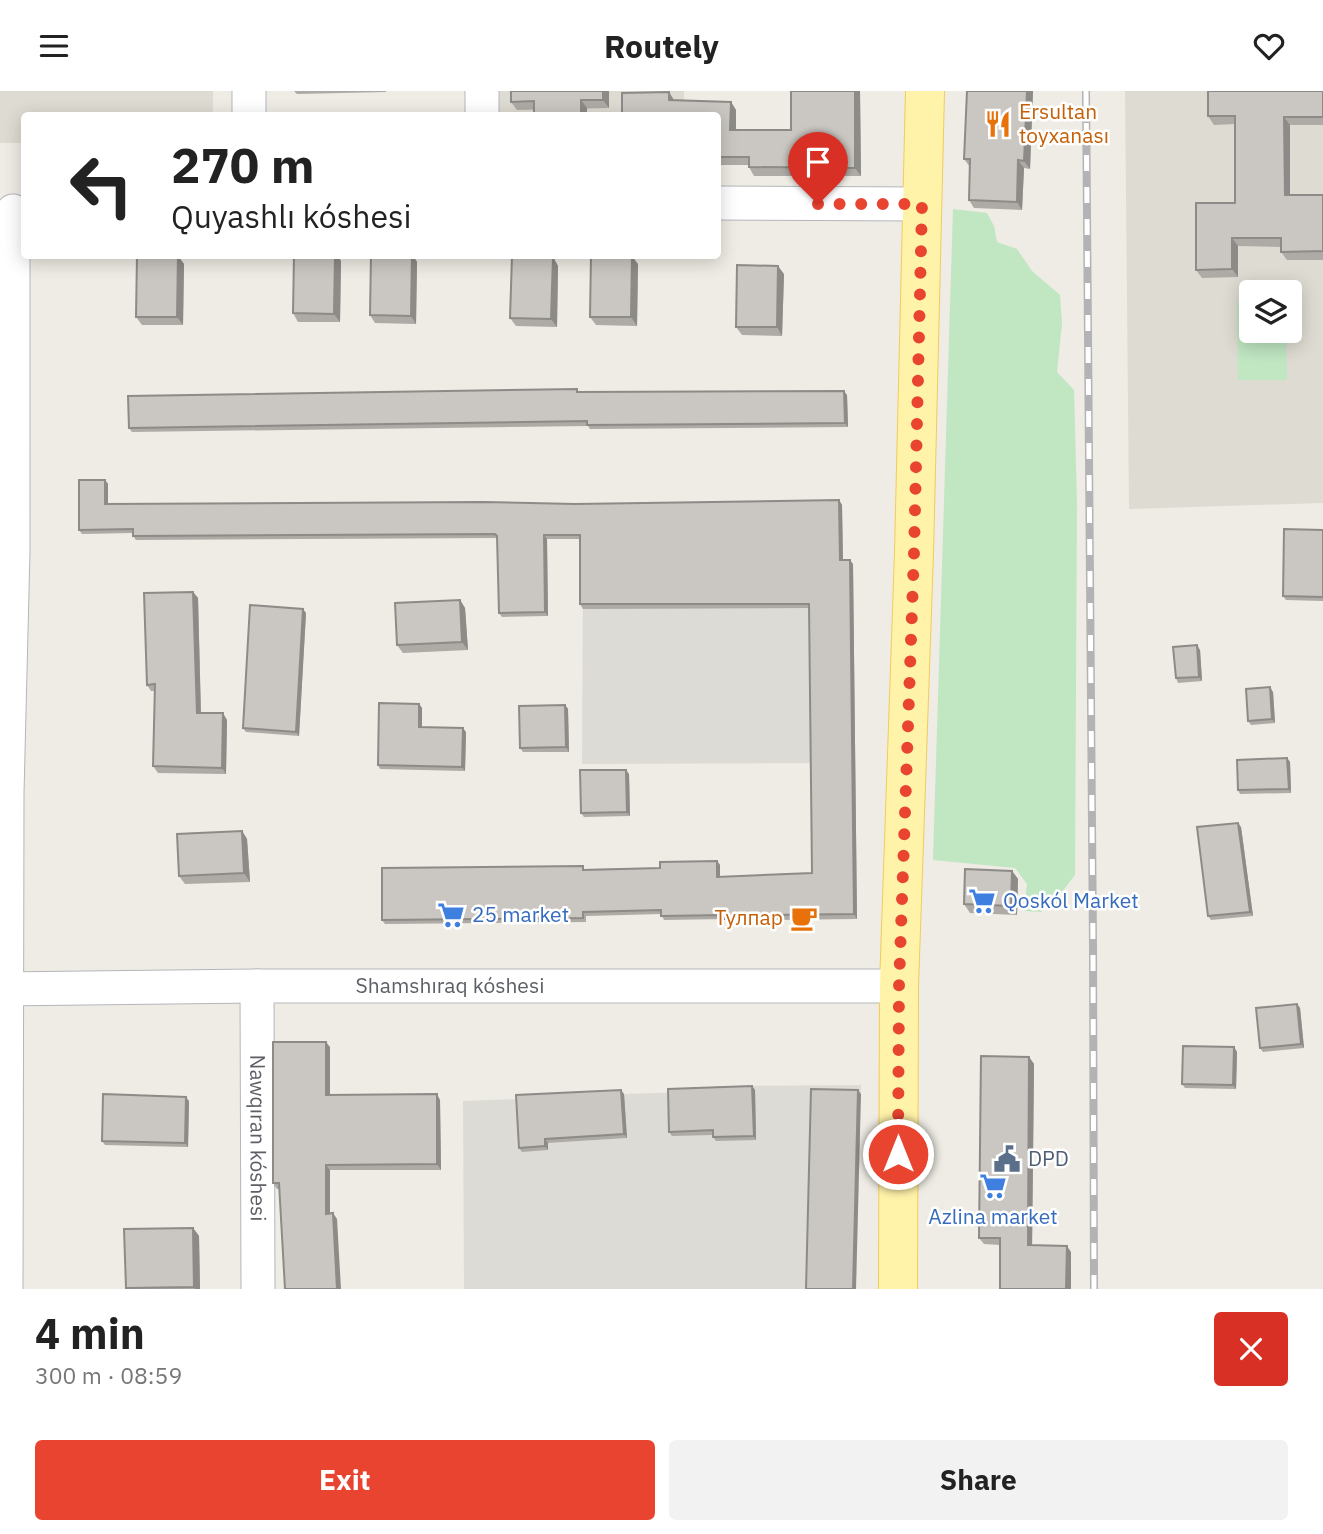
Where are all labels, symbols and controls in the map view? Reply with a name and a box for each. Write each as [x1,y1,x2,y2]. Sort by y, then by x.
text: Routely [604,25,719,67]
icon: menu [35,27,73,65]
icon: heart [1250,27,1288,65]
place label: Ersultan toyxanası [1019,97,1109,149]
restaurant icon: Ersultan toyxanası [983,109,1013,139]
pin [788,132,848,204]
text: 270 m [171,133,315,196]
icon: left [56,140,147,231]
icon: arrive [799,143,837,181]
text: Quyashlı kóshesi [171,195,412,237]
map controls [1239,280,1302,343]
button: layers [1239,280,1302,343]
supermarket icon: Qoskól Market [967,886,997,916]
place label: Qoskól Market [1003,886,1139,914]
supermarket icon: 25 market [436,900,466,930]
place label: 25 market [472,900,569,928]
place label: Тулпар [714,903,783,931]
cafe icon: Тулпар [789,903,819,933]
street label: Shamshıraq kóshesi [356,971,544,999]
street label: Nawqıran kóshesi [244,1054,273,1221]
position arrow [861,1117,935,1191]
public building icon: DPD [992,1144,1022,1174]
place label: DPD [1028,1144,1069,1172]
supermarket icon: Azlina market [978,1171,1008,1201]
place label: Azlina market [928,1202,1058,1230]
text: 4 min [35,1306,145,1361]
button: close [1214,1312,1288,1386]
text: 300 m · 08:59 [35,1360,182,1390]
button: Exit [35,1440,655,1520]
button: Share [669,1440,1288,1520]

